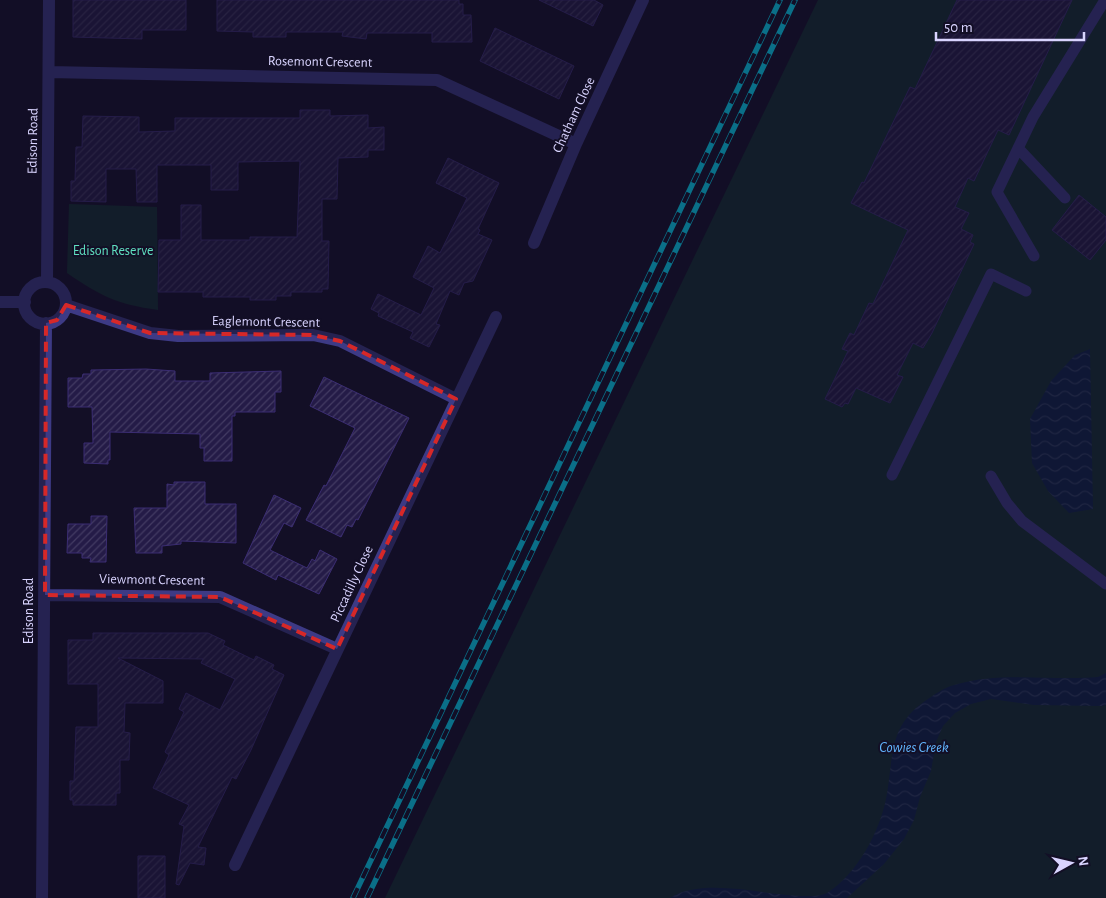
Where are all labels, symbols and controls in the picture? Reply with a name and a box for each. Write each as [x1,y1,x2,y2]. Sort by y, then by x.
scale bar [936,10,1084,42]
text: 50 m [944,20,973,35]
street label: Rosemont Crescent [268,54,373,70]
street label: Chatham Close [550,75,598,155]
street label: Edison Road [25,108,41,174]
park label: Edison Reserve [73,244,153,258]
street label: Eaglemont Crescent [212,314,321,330]
street label: Piccadilly Close [328,544,376,624]
street label: Viewmont Crescent [99,572,206,588]
street label: Edison Road [22,578,36,644]
water label: Cowies Creek [879,740,949,755]
north arrow [1046,838,1096,888]
text: N [1075,856,1090,867]

